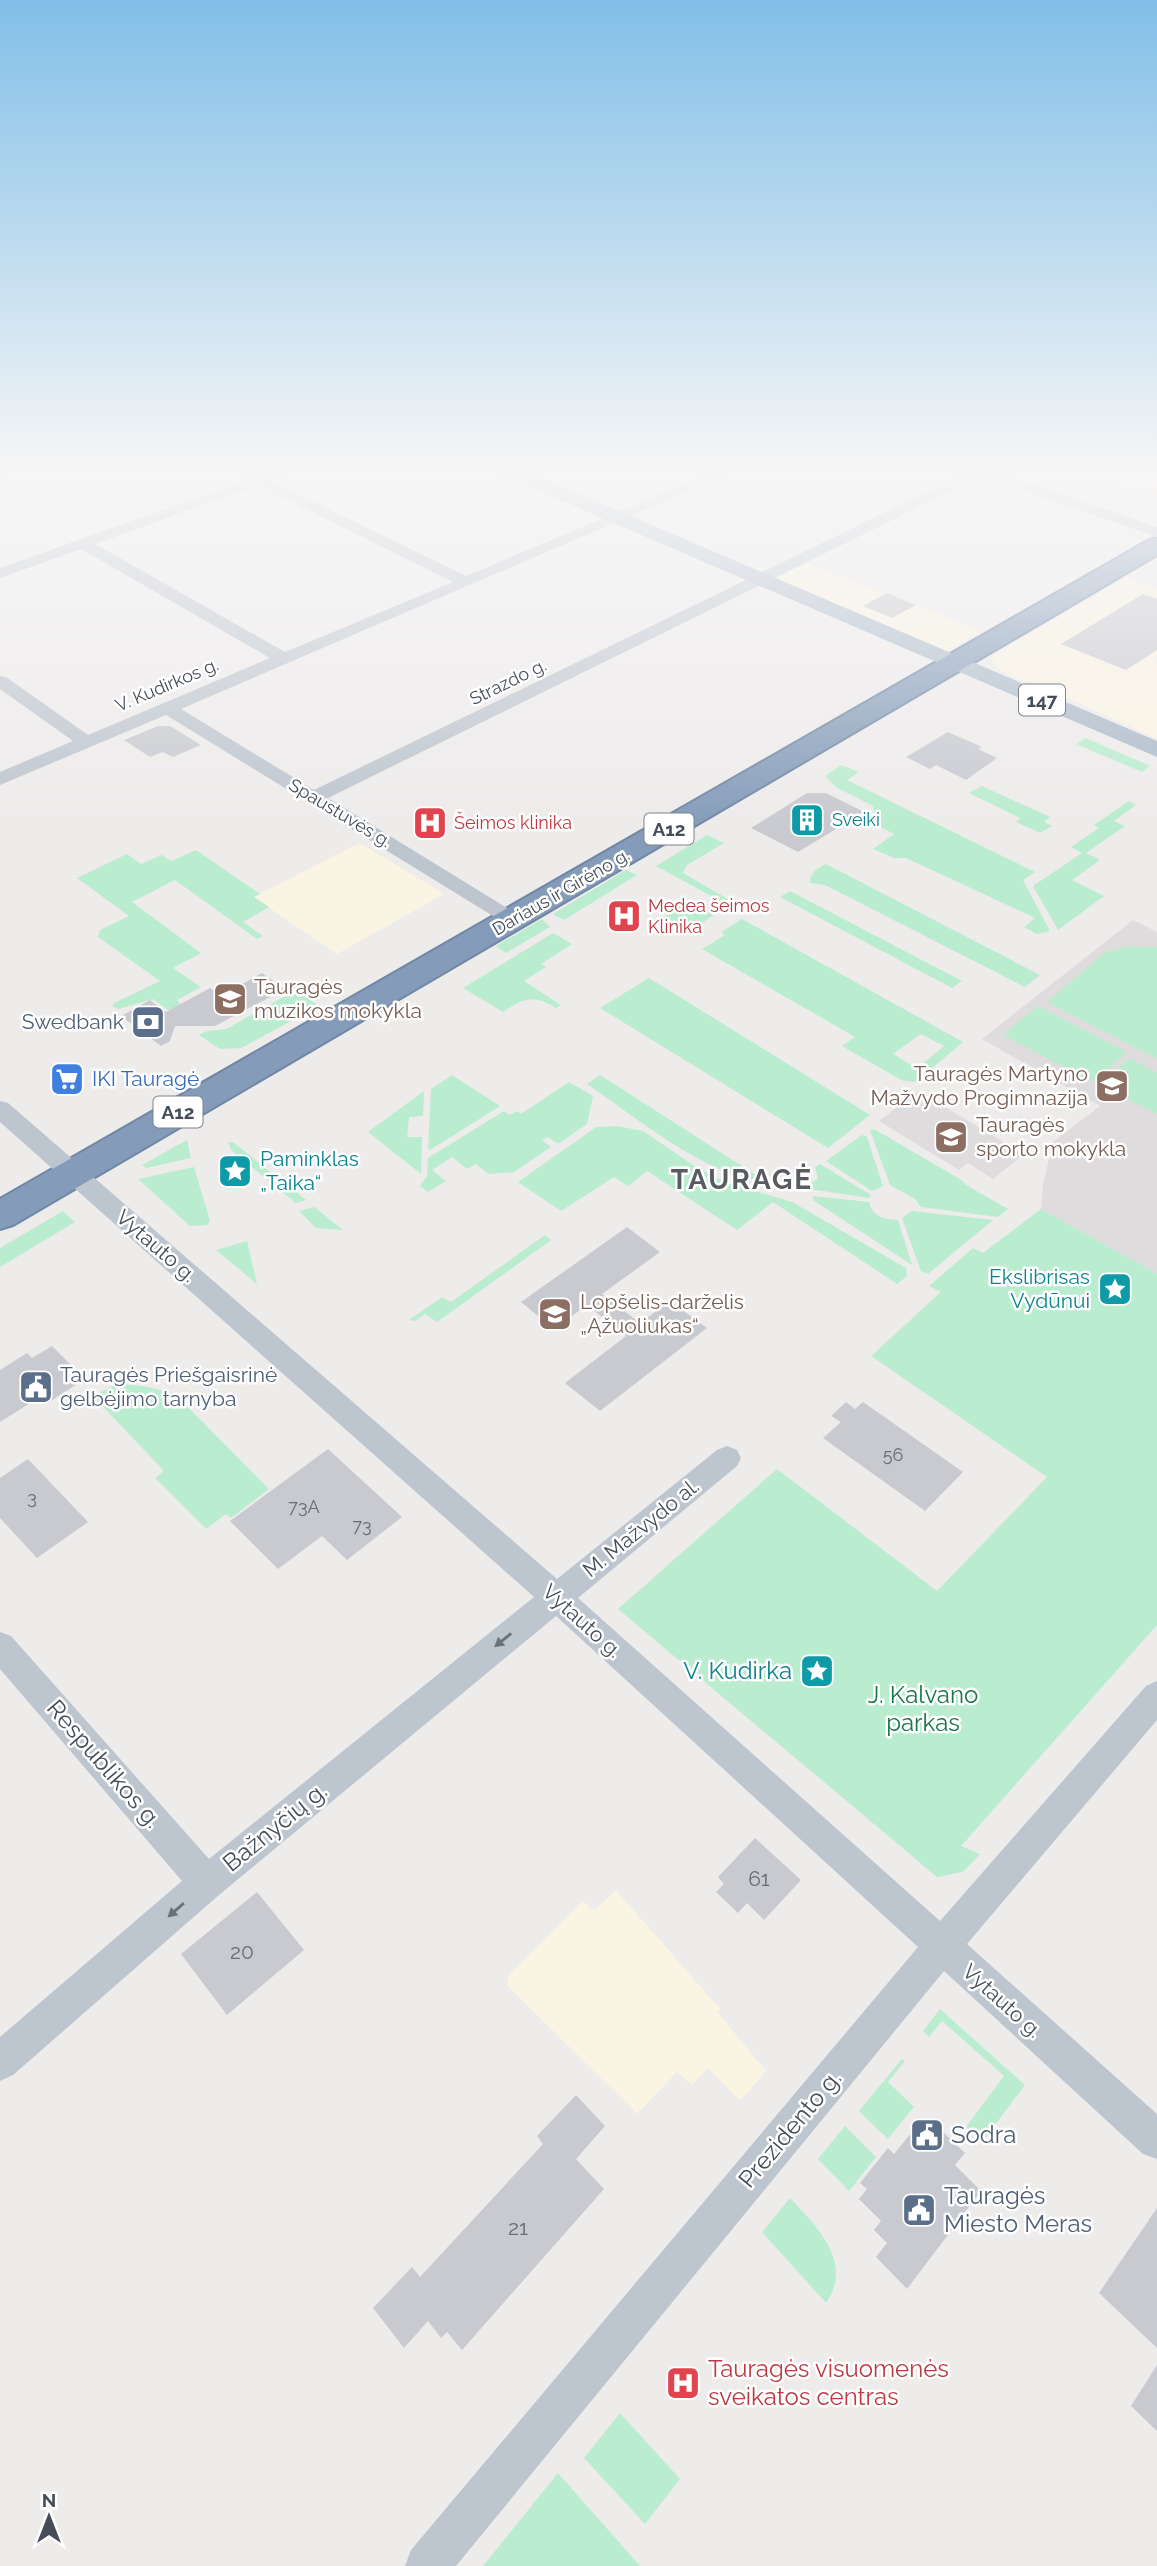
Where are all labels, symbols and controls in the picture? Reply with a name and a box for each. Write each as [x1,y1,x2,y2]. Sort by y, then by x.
street label: V. Kudirkos g. [112,653,221,716]
street label: Strazdo g. [466,654,549,709]
road number: 147 [1019,684,1065,716]
street label: Spaustuvės g. [285,774,395,851]
building icon: Sveiki [788,801,826,839]
hospital icon: Šeimos klinika [411,804,449,842]
place label: Sveiki [832,809,880,830]
place label: Šeimos klinika [454,811,572,833]
road number: A12 [644,814,694,844]
street label: Dariaus ir Girėno g. [488,844,633,939]
place label: Medea šeimos Klinika [648,895,770,937]
hospital icon: Medea šeimos Klinika [605,897,643,935]
place label: Tauragės muzikos mokykla [254,974,422,1023]
school or university icon: Tauragės muzikos mokykla [211,980,249,1018]
bank icon: Swedbank [129,1003,167,1041]
place label: Swedbank [22,1009,124,1034]
supermarket icon: IKI Tauragė [48,1060,86,1098]
place label: Tauragės Martyno Mažvydo Progimnazija [871,1061,1088,1110]
place label: IKI Tauragė [92,1066,199,1091]
school or university icon: Tauragės Martyno Mažvydo Progimnazija [1093,1067,1131,1105]
road number: A12 [154,1096,202,1128]
place label: Tauragės sporto mokykla [976,1112,1126,1161]
school or university icon: Tauragės sporto mokykla [932,1118,970,1156]
place label: Paminklas „Taika“ [260,1146,359,1195]
place icon: Paminklas „Taika“ [216,1152,254,1190]
district label: TAURAGĖ [671,1163,813,1196]
street label: Vytauto g. [111,1204,202,1287]
place label: Ekslibrisas Vydūnui [989,1264,1090,1313]
place icon: Ekslibrisas Vydūnui [1096,1270,1134,1308]
place label: Lopšelis-darželis „Ąžuoliukas“ [580,1289,744,1338]
school or university icon: Lopšelis-darželis „Ąžuoliukas“ [536,1295,574,1333]
place label: Tauragės Priešgaisrinė gelbėjimo tarnyba [60,1362,277,1411]
public building icon: Tauragės Priešgaisrinė gelbėjimo tarnyba [17,1368,55,1406]
house number: 56 [883,1444,903,1465]
street label: M. Mažvydo al. [578,1473,704,1582]
house number: 3 [27,1487,37,1508]
house number: 73A [288,1496,320,1517]
house number: 73 [352,1515,372,1536]
street label: Vytauto g. [538,1579,627,1663]
one-way arrow [494,1632,511,1647]
place icon: V. Kudirka [798,1652,836,1690]
place label: V. Kudirka [683,1656,792,1685]
park label: J. Kalvano parkas [868,1680,978,1737]
street label: Respublikos g. [41,1694,168,1834]
street label: Bažnyčių g. [217,1776,333,1877]
house number: 61 [748,1866,770,1891]
one-way arrow [167,1902,185,1918]
house number: 20 [230,1939,254,1964]
street label: Vytauto g. [958,1959,1047,2043]
street label: Prezidento g. [732,2064,847,2193]
public building icon: Sodra [908,2116,946,2154]
place label: Sodra [951,2120,1016,2149]
place label: Tauragės Miesto Meras [944,2181,1092,2238]
public building icon: Tauragės Miesto Meras [900,2191,938,2229]
house number: 21 [508,2215,528,2240]
place label: Tauragės visuomenės sveikatos centras [708,2354,949,2411]
hospital icon: Tauragės visuomenės sveikatos centras [664,2364,702,2402]
north arrow [14,2482,84,2552]
text: N [42,2489,56,2511]

